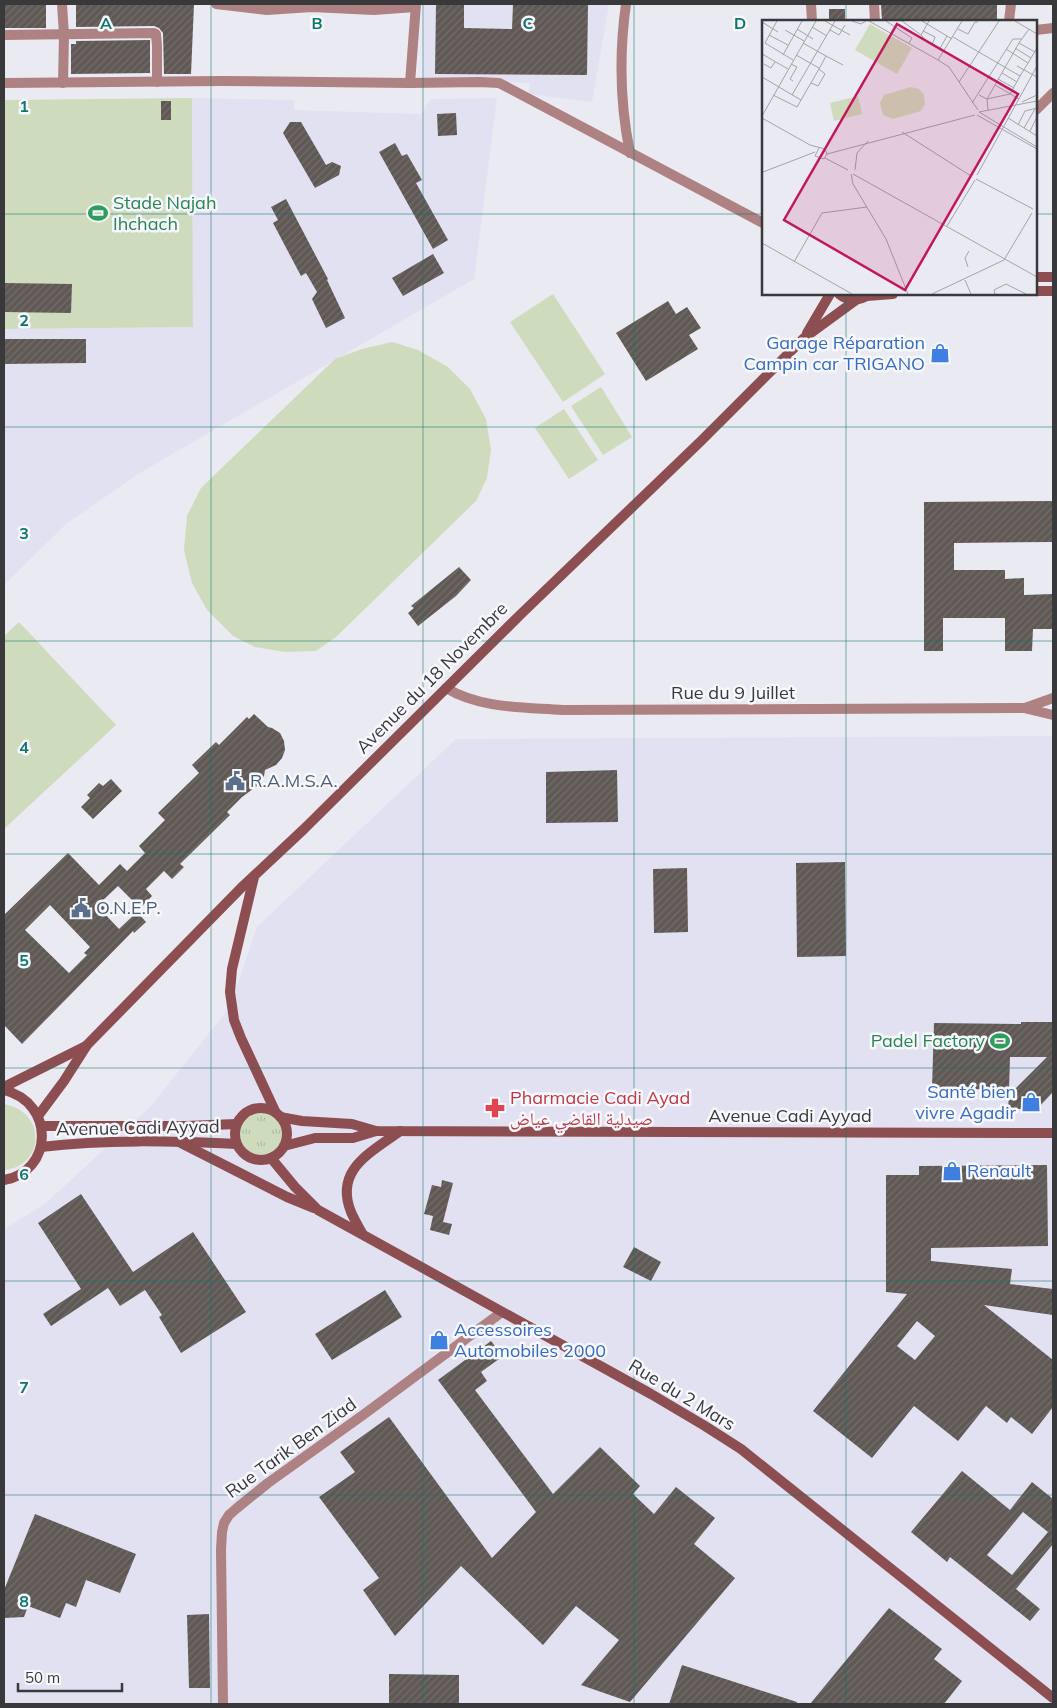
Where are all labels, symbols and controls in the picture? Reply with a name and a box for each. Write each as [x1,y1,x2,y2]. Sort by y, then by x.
text: A [100,13,112,33]
text: B [311,13,323,33]
text: C [523,13,534,33]
text: D [734,13,746,33]
inset map [762,20,1037,295]
text: 1 [19,96,29,116]
place label: Stade Najah Ihchach [113,191,216,235]
sports icon: Stade Najah Ihchach [87,202,109,224]
text: 2 [19,310,29,330]
place label: Garage Réparation Campin car TRIGANO [743,331,925,375]
shop icon: Garage Réparation Campin car TRIGANO [929,342,951,364]
text: 3 [19,523,29,543]
street label: Avenue du 18 Novembre [351,597,512,758]
street label: Rue du 9 Juillet [671,681,795,704]
text: 4 [19,737,29,757]
place label: R.A.M.S.A. [250,769,338,792]
public building icon: R.A.M.S.A. [224,770,246,792]
place label: O.N.E.P. [96,896,161,919]
public building icon: O.N.E.P. [70,897,92,919]
text: 5 [19,950,29,970]
place label: Padel Factory [871,1029,985,1052]
sports icon: Padel Factory [989,1030,1011,1052]
place label: Santé bien vivre Agadir [915,1080,1016,1124]
place label: Pharmacie Cadi Ayad صيدلية القاضي عياض [510,1086,690,1134]
shop icon: Santé bien vivre Agadir [1020,1091,1042,1113]
pharmacy icon: Pharmacie Cadi Ayad صيدلية القاضي عياض [484,1097,506,1119]
street label: Avenue Cadi Ayyad [708,1104,872,1127]
street label: Avenue Cadi Ayyad [56,1115,220,1140]
place label: Renault [967,1159,1031,1182]
shop icon: Renault [941,1160,963,1182]
text: 6 [19,1164,29,1184]
place label: Accessoires Automobiles 2000 [454,1318,606,1362]
shop icon: Accessoires Automobiles 2000 [428,1329,450,1351]
street label: Rue du 2 Mars [625,1354,740,1435]
text: 7 [19,1377,29,1397]
street label: Rue Tarik Ben Ziad [221,1392,361,1503]
text: 8 [19,1591,29,1611]
scale bar [18,1660,121,1692]
text: 50 m [25,1668,60,1687]

